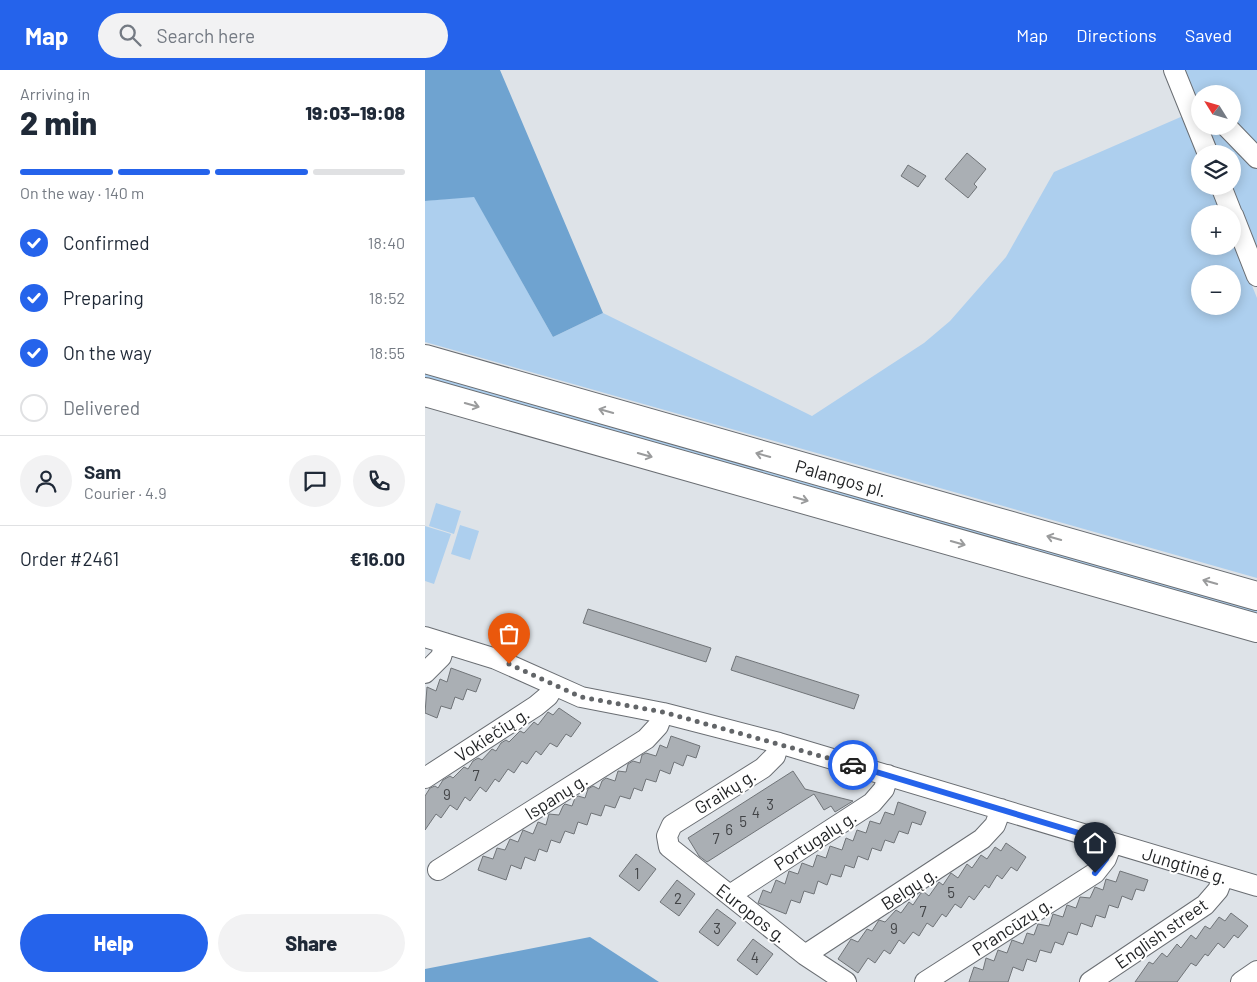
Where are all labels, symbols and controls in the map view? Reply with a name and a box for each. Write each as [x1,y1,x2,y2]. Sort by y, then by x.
search box [98,13,448,58]
text: Map [25,21,68,50]
icon: search [116,21,144,49]
text: Search here [156,24,255,47]
text: Map [1016,24,1048,46]
text: Directions [1076,24,1157,46]
text: Saved [1185,24,1232,46]
text: Arriving in [20,84,90,103]
north arrow [1191,85,1241,135]
map controls [1191,85,1241,315]
text: 19:03–19:08 [305,101,405,124]
text: 2 min [20,103,97,141]
button: layers [1191,145,1241,195]
text: On the way · 140 m [20,183,144,202]
button: + [1191,205,1241,255]
icon: check [20,229,48,257]
text: Confirmed [63,231,150,254]
text: 18:40 [368,233,405,252]
button: − [1191,265,1241,315]
icon: check [20,284,48,312]
text: Preparing [63,286,144,309]
text: 18:52 [369,288,405,307]
icon: check [20,339,48,367]
text: On the way [63,341,152,364]
text: 18:55 [369,343,405,362]
text: Delivered [63,396,140,419]
one-way arrow [463,401,479,411]
one-way arrow [599,406,615,415]
one-way arrow [637,450,653,460]
one-way arrow [755,450,771,460]
button: person [20,455,72,507]
button: chat [289,455,341,507]
button: phone [353,455,405,507]
street label: Palangos pl. [793,455,889,501]
text: Sam [84,460,121,483]
text: Courier · 4.9 [84,483,167,502]
one-way arrow [793,494,809,504]
one-way arrow [1046,533,1062,542]
one-way arrow [949,539,965,549]
text: Order #2461 [20,547,119,570]
text: €16.00 [350,547,405,570]
one-way arrow [1203,577,1219,587]
pin [488,613,530,664]
icon: bag [495,620,523,648]
street label: Vokiečių g. [451,702,533,766]
courier [828,740,878,790]
icon: car [839,751,867,779]
street label: Graikų g. [690,764,760,818]
house number: 7 [472,766,480,784]
street label: Ispanų g. [520,768,592,824]
house number: 9 [443,785,451,803]
house number: 3 [766,795,774,813]
house number: 4 [752,803,760,821]
street label: Portugalų g. [770,805,860,875]
house number: 5 [739,812,747,830]
house number: 6 [725,820,733,838]
pin [1074,822,1116,873]
house number: 7 [712,829,720,847]
icon: home [1081,829,1109,857]
street label: Jungtinė g. [1140,842,1230,888]
street label: Belgų g. [877,862,941,914]
house number: 1 [634,864,640,882]
street label: Europos g. [712,879,792,947]
house number: 5 [947,883,955,901]
house number: 2 [674,889,682,907]
street label: Prancūzų g. [968,892,1056,960]
street label: English street [1110,893,1212,973]
house number: 7 [919,902,927,920]
button: Help [20,914,208,972]
button: Share [218,914,405,972]
house number: 3 [713,919,721,937]
house number: 9 [890,919,898,937]
house number: 4 [751,948,759,966]

